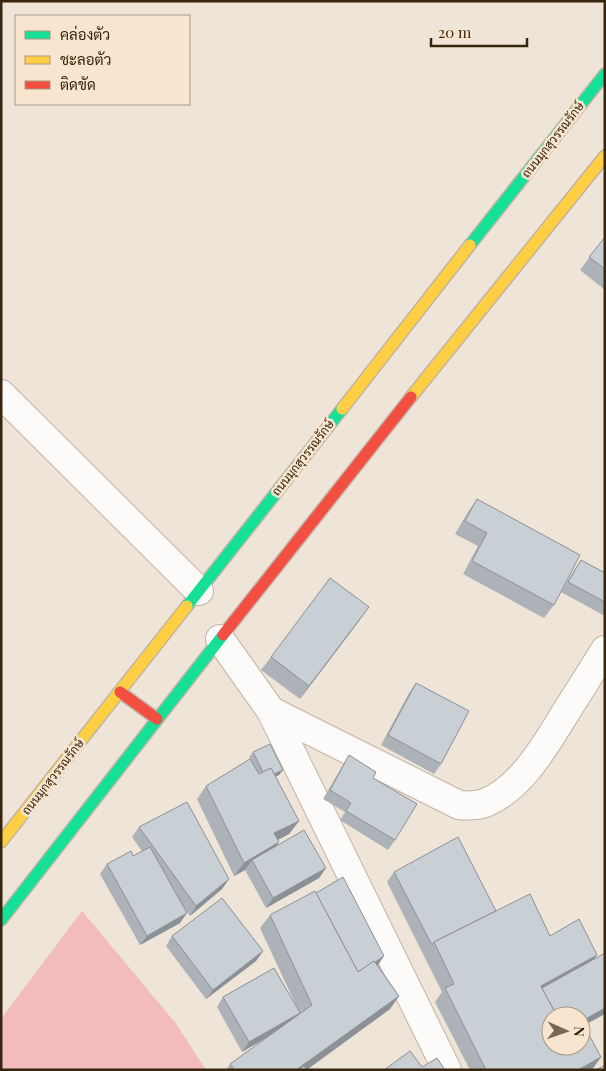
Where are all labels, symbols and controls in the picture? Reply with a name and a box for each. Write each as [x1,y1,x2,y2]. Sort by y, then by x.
legend [15,15,190,105]
scale bar [431,15,527,47]
text: 20 m [438,22,472,42]
text: คล่องตัว [60,24,110,44]
text: ชะลอตัว [60,49,111,69]
text: ติดขัด [60,74,96,94]
street label: ถนนมุกสุวรรณรักษ์ [518,97,589,182]
street label: ถนนมุกสุวรรณรักษ์ [268,415,339,500]
street label: ถนนมุกสุวรรณรักษ์ [18,734,89,819]
north arrow [541,1006,591,1056]
text: N [570,1026,589,1037]

